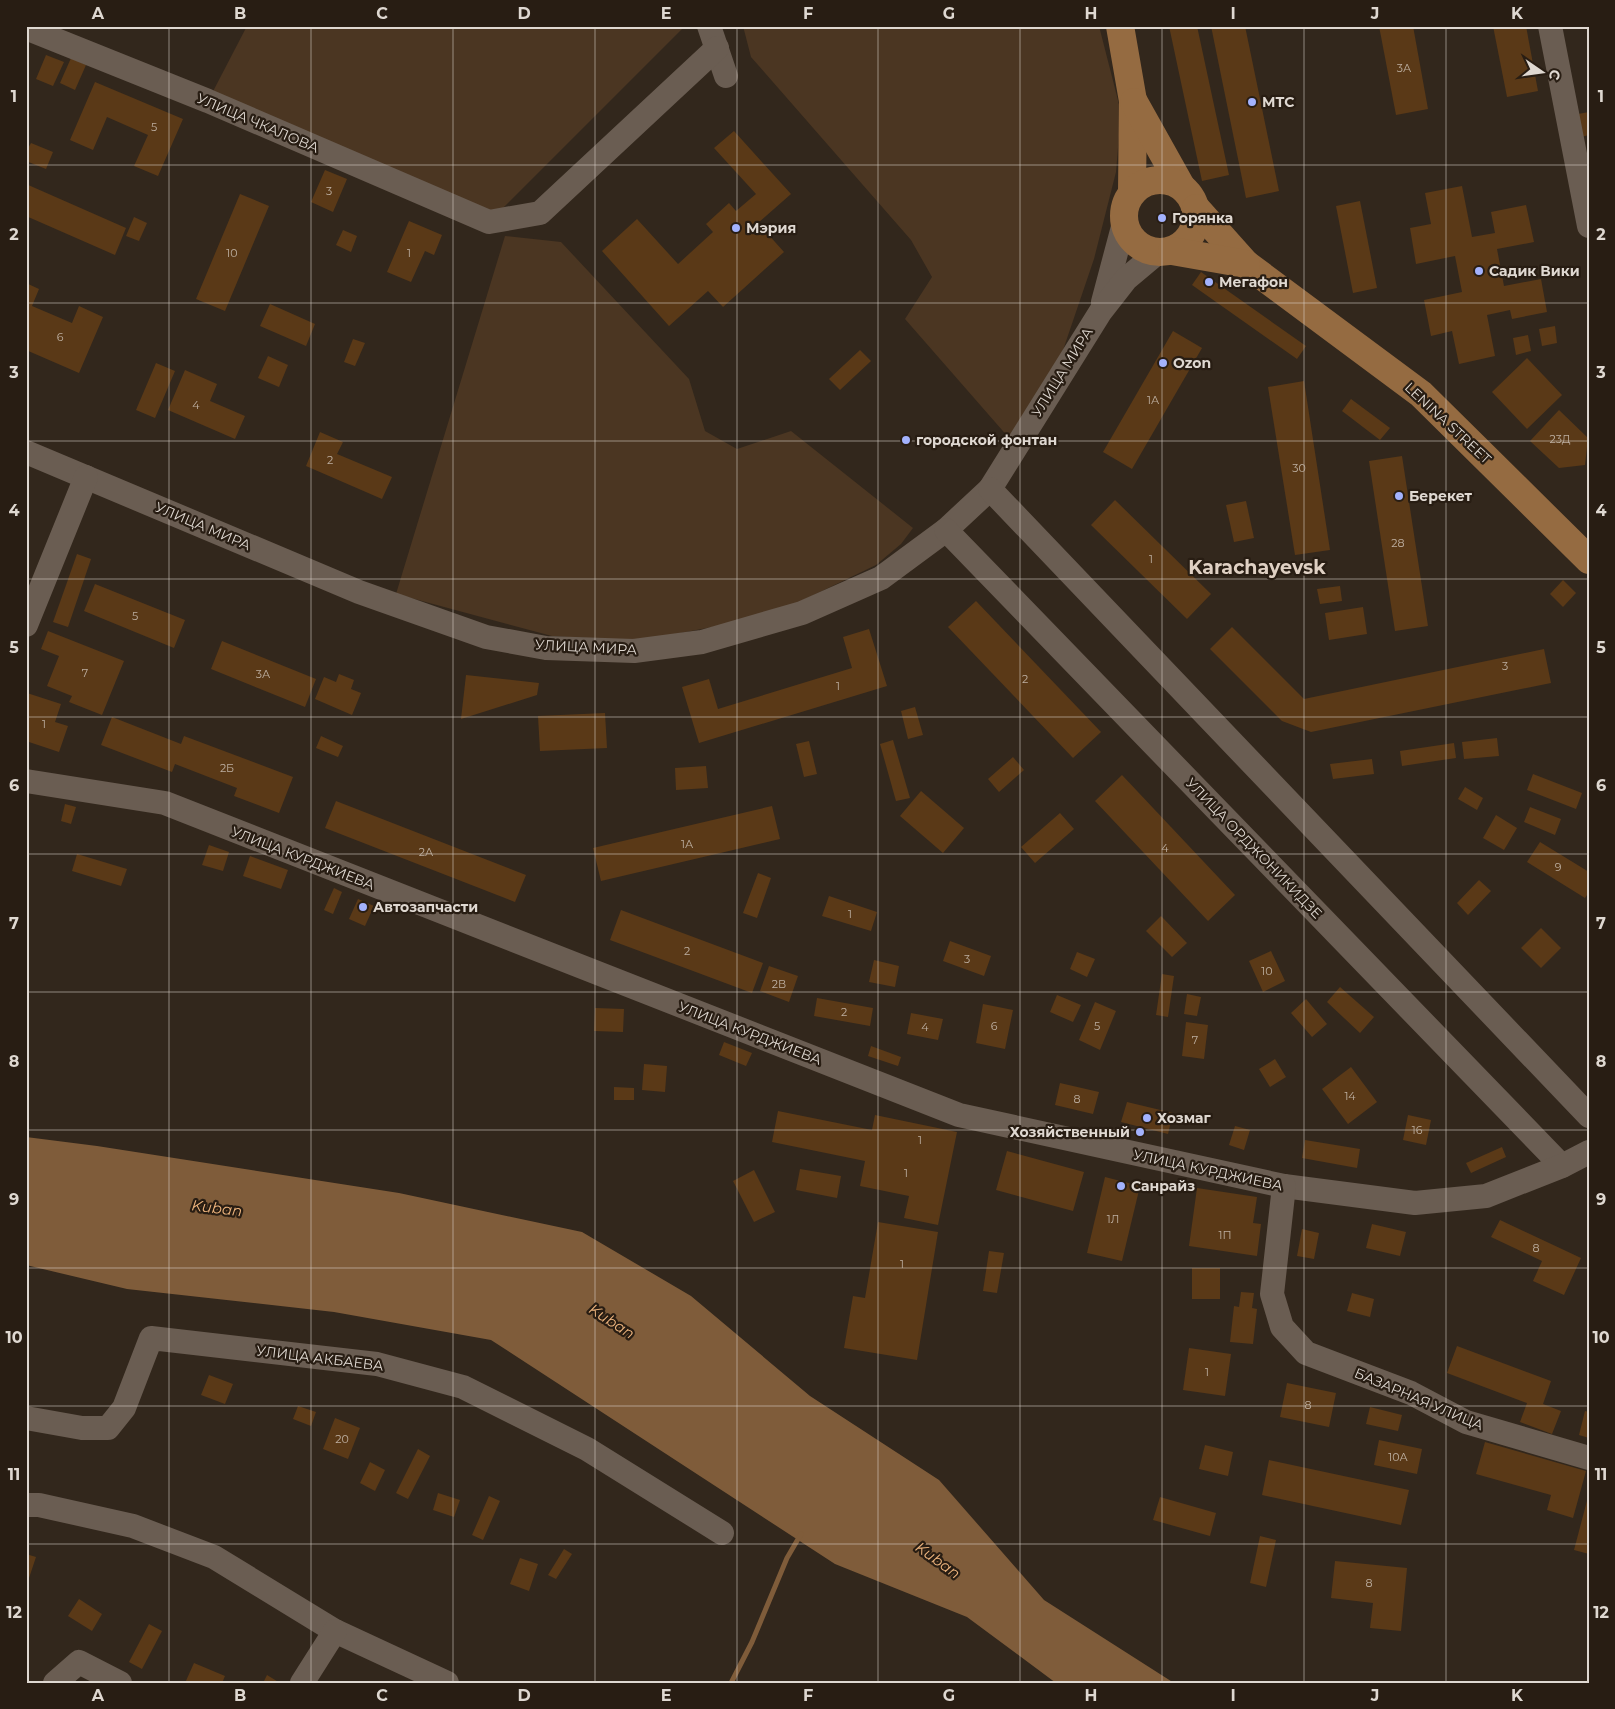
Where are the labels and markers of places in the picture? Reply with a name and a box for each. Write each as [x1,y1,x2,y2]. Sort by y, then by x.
place label: МТС [1262,93,1294,111]
marker: МТС [1246,96,1258,108]
place label: Горянка [1172,209,1233,227]
marker: Горянка [1156,212,1168,224]
place label: Мэрия [746,219,796,237]
marker: Мэрия [730,222,742,234]
place label: Садик Вики [1489,262,1580,280]
marker: Садик Вики [1473,265,1485,277]
place label: Мегафон [1219,273,1288,291]
marker: Мегафон [1203,276,1215,288]
place label: Ozon [1173,354,1211,372]
marker: Ozon [1157,357,1169,369]
place label: городской фонтан [916,431,1057,449]
marker: городской фонтан [900,434,912,446]
place label: Берекет [1409,487,1473,505]
marker: Берекет [1393,490,1405,502]
place label: Автозапчасти [373,898,478,916]
marker: Автозапчасти [357,901,369,913]
place label: Хозмаг [1157,1109,1212,1127]
marker: Хозмаг [1141,1112,1153,1124]
place label: Хозяйственный [1010,1123,1130,1141]
marker: Хозяйственный [1134,1126,1146,1138]
place label: Санрайз [1131,1177,1195,1195]
marker: Санрайз [1115,1180,1127,1192]

